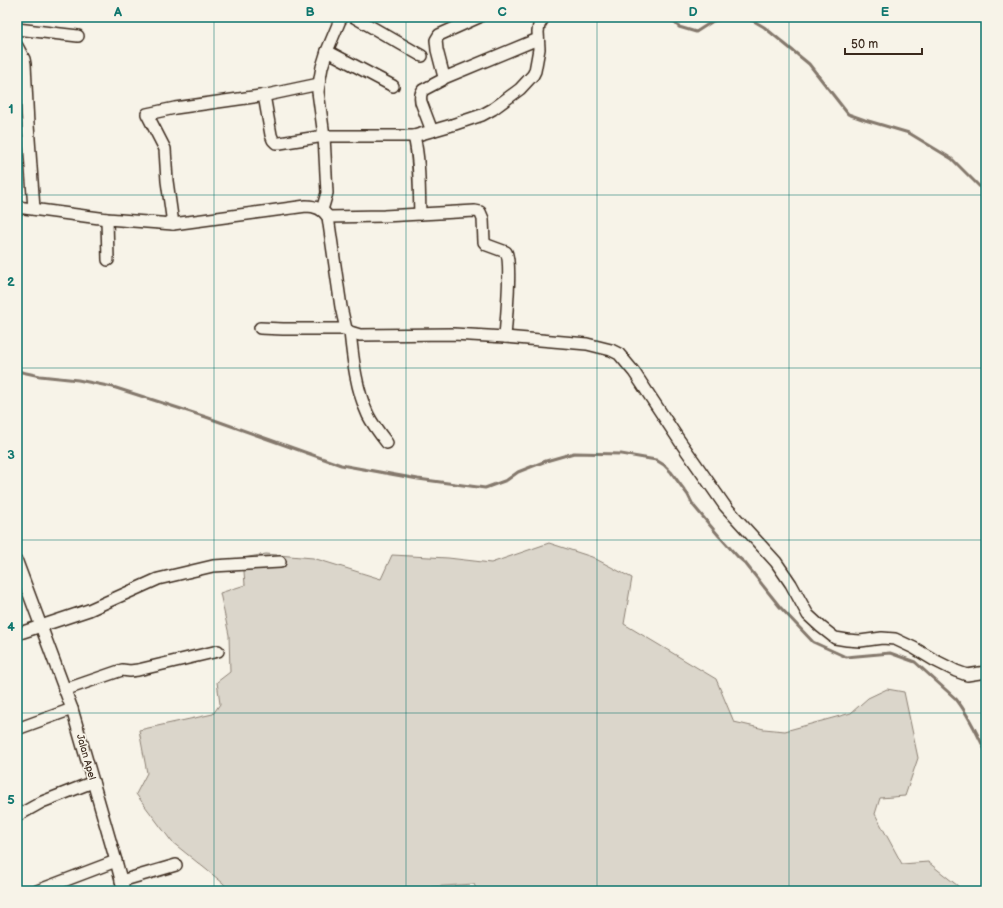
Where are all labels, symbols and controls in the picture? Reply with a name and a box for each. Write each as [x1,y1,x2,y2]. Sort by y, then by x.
text: A [113,4,122,20]
text: B [305,4,315,20]
text: C [497,4,507,20]
text: D [688,4,698,20]
text: E [881,4,890,20]
scale bar [845,30,922,56]
text: 50 m [851,37,878,52]
text: 1 [8,101,14,117]
text: 2 [7,274,15,290]
text: 3 [7,447,15,463]
text: 4 [7,619,15,635]
street label: Jalan Apel [74,733,98,781]
text: 5 [7,792,15,808]

